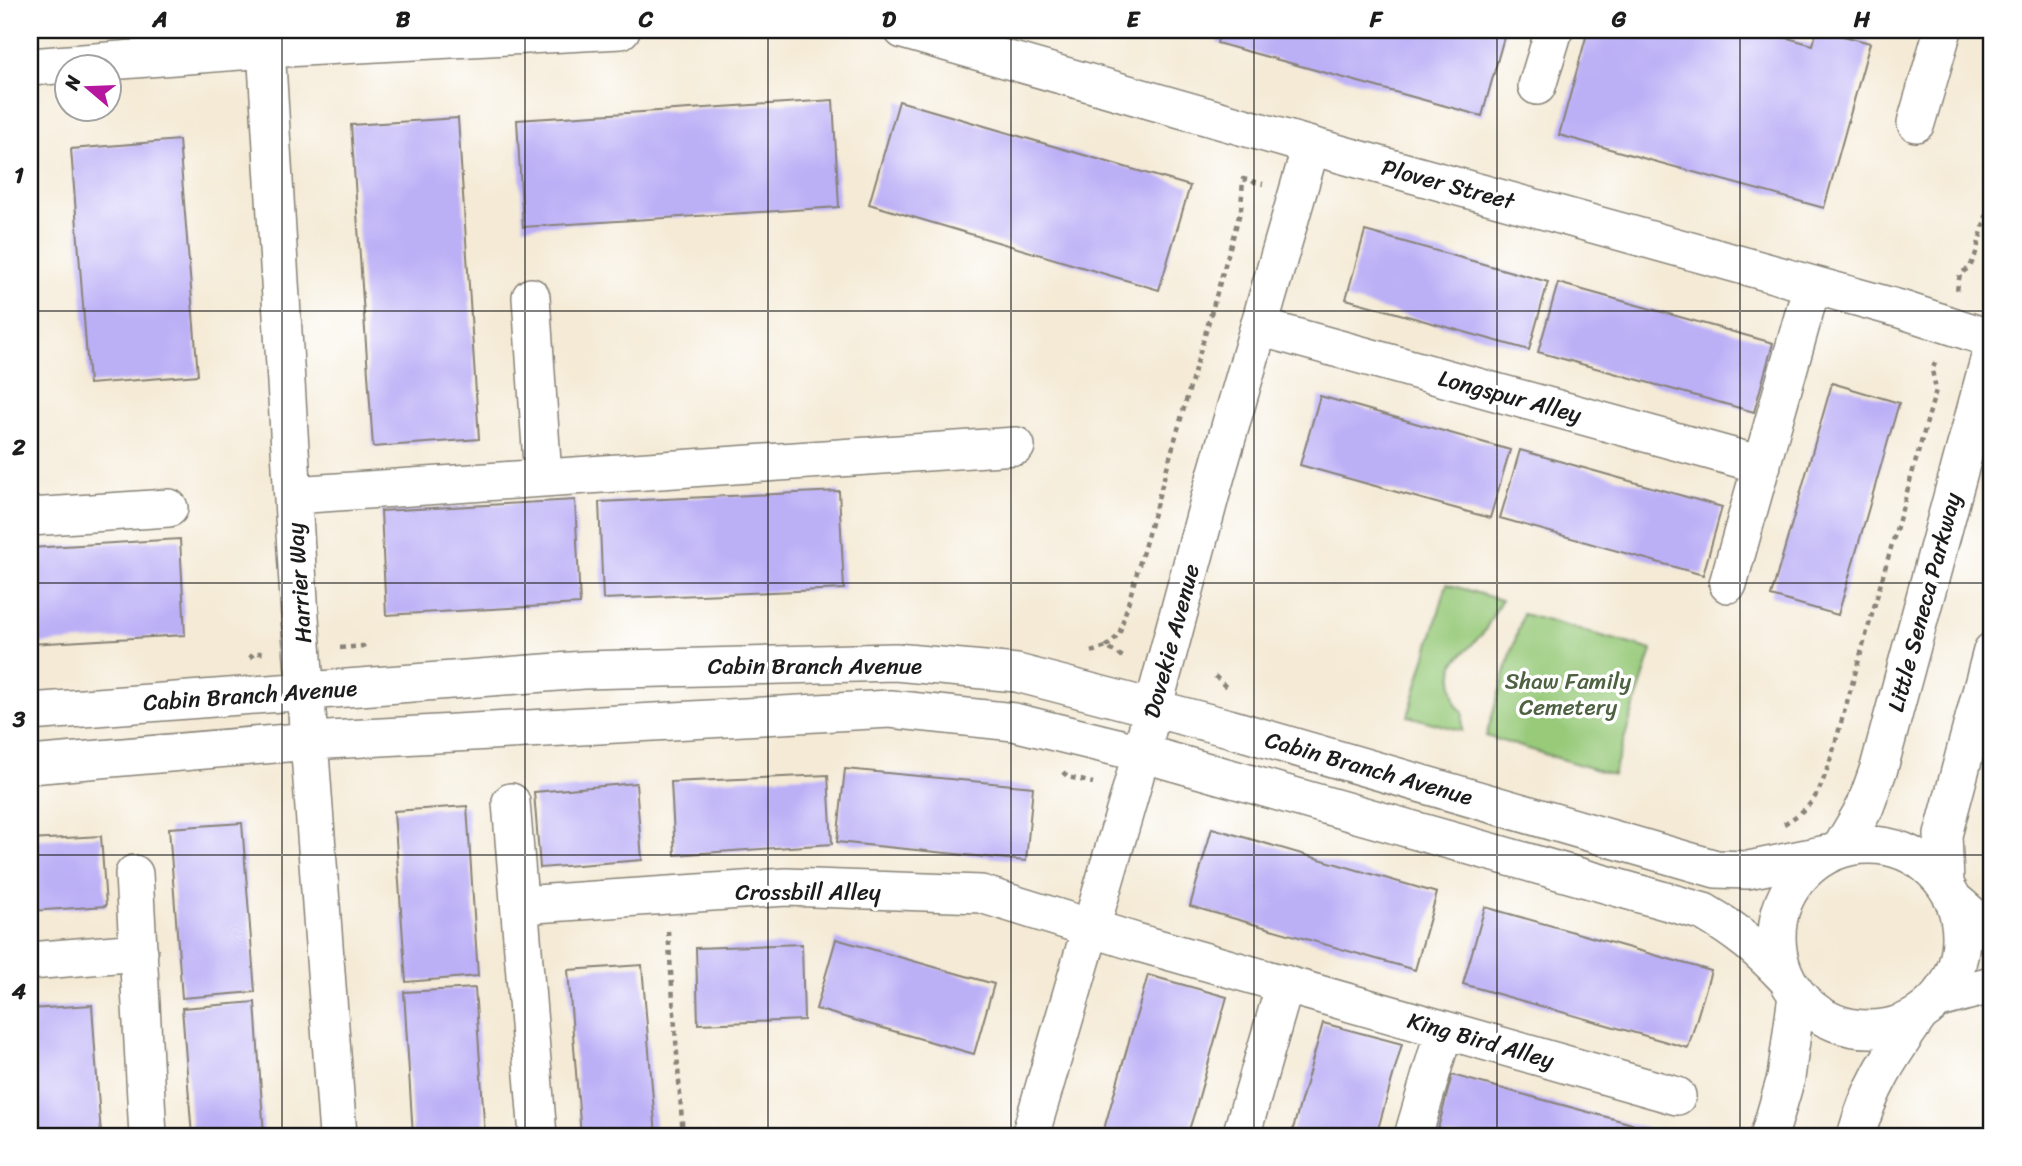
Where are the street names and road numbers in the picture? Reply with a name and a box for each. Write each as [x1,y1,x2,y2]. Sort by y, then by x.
street label: Plover Street [1377,147,1521,222]
street label: Longspur Alley [1434,358,1586,435]
street label: Little Seneca Parkway [1875,488,1973,716]
street label: Harrier Way [275,521,324,645]
street label: Dovekie Avenue [1131,559,1212,723]
street label: Cabin Branch Avenue [708,646,922,687]
street label: Cabin Branch Avenue [142,668,358,723]
street label: Cabin Branch Avenue [1260,719,1478,818]
street label: Crossbill Alley [735,872,881,913]
street label: King Bird Alley [1403,1000,1559,1081]

